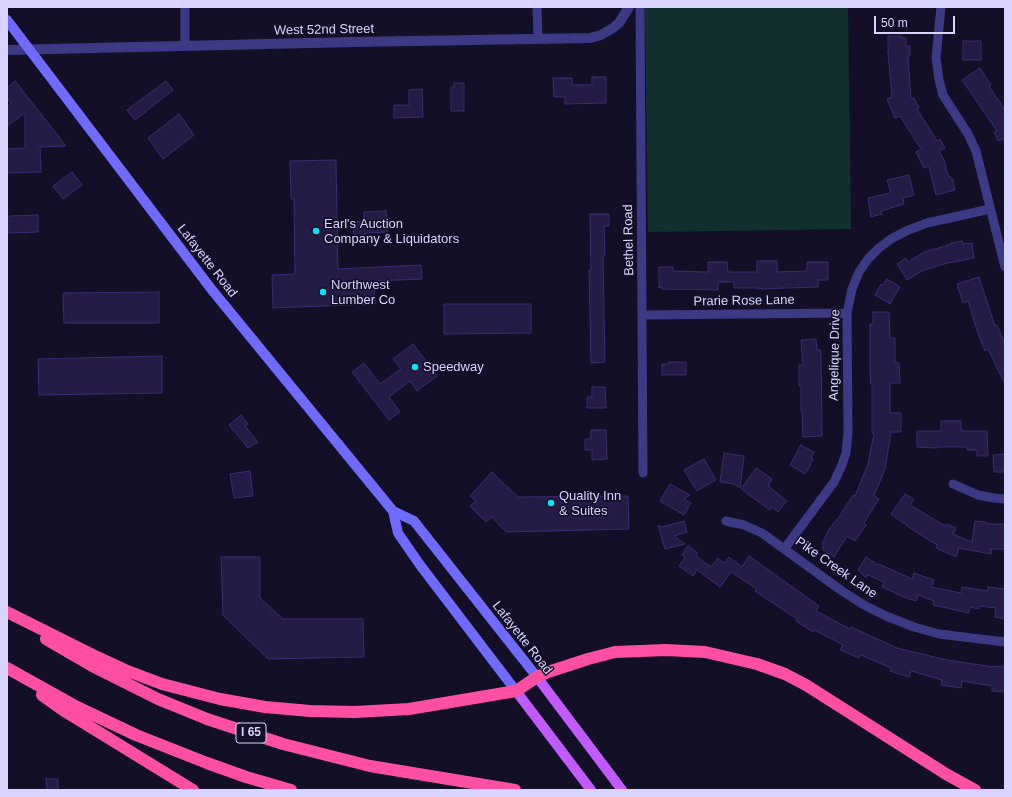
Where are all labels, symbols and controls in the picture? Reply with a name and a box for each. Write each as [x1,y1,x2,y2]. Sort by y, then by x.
scale bar [876,8,957,34]
text: 50 m [881,16,908,30]
street label: West 52nd Street [274,21,374,39]
street label: Bethel Road [621,204,637,276]
place label: Earl's Auction Company & Liquidators [324,216,459,247]
street label: Lafayette Road [174,221,240,301]
marker: Earl's Auction Company & Liquidators [311,226,321,236]
place label: Northwest Lumber Co [331,277,395,308]
marker: Northwest Lumber Co [318,287,328,297]
street label: Prarie Rose Lane [693,292,795,310]
street label: Angelique Drive [826,309,844,401]
place label: Speedway [423,359,484,375]
marker: Speedway [410,362,420,372]
place label: Quality Inn & Suites [559,488,621,519]
marker: Quality Inn & Suites [546,498,556,508]
street label: Pike Creek Lane [792,534,880,602]
street label: Lafayette Road [489,598,555,678]
road number: I 65 [236,723,266,743]

